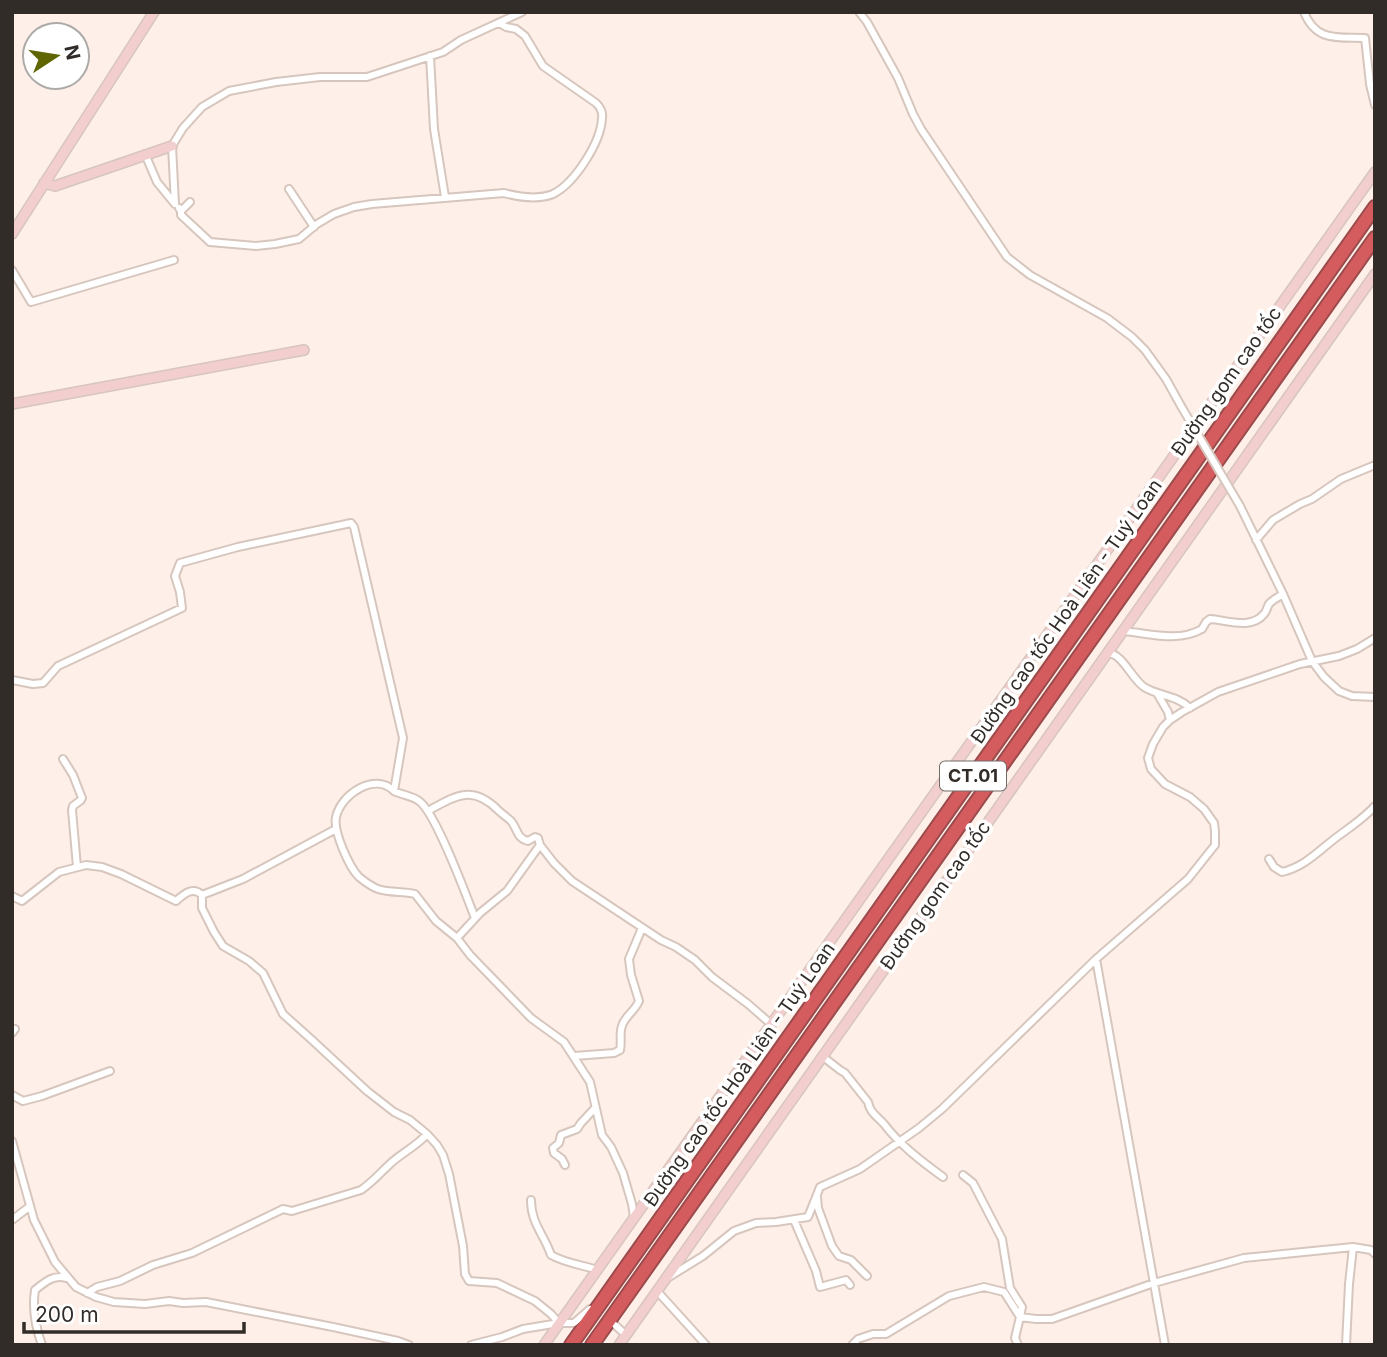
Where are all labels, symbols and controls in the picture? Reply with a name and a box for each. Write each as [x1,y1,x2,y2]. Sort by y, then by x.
north arrow [21,21,91,91]
text: N [59,43,85,62]
street label: Đường gom cao tốc [1166,303,1286,460]
street label: Đường cao tốc Hoà Liên - Tuý Loan [966,475,1167,748]
road number: CT.01 [940,762,1006,790]
street label: Đường gom cao tốc [875,817,995,974]
street label: Đường cao tốc Hoà Liên - Tuý Loan [639,938,840,1211]
scale bar [24,1290,245,1334]
text: 200 m [35,1302,99,1327]

